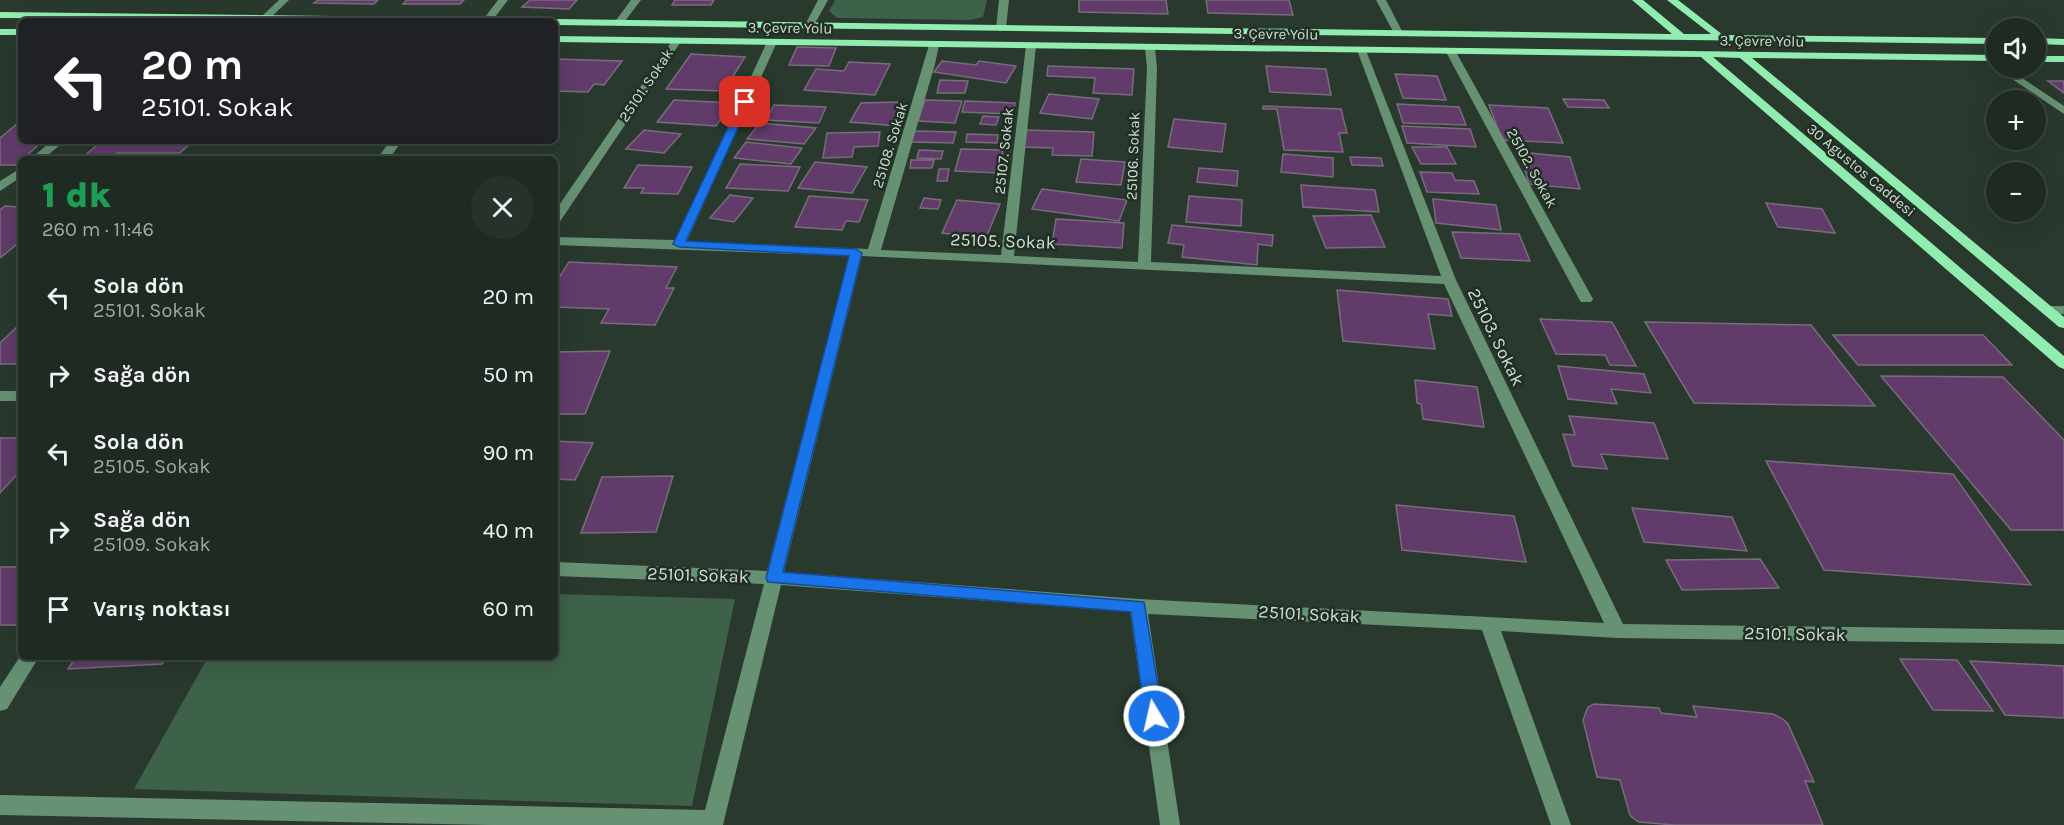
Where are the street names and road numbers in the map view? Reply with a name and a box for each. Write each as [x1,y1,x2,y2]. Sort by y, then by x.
street label: 3. Çevre Yolu [747,18,833,38]
street label: 3. Çevre Yolu [1233,24,1319,44]
street label: 3. Çevre Yolu [1719,31,1805,51]
street label: 25101. Sokak [615,45,677,125]
street label: 25108. Sokak [868,100,912,190]
street label: 25107. Sokak [991,107,1017,195]
street label: 25106. Sokak [1122,112,1144,200]
street label: 30 Agustos Caddesi [1803,119,1919,221]
street label: 25102. Sokak [1503,125,1561,211]
street label: 25105. Sokak [950,228,1056,254]
street label: 25103. Sokak [1463,284,1529,390]
street label: 25101. Sokak [647,562,749,588]
street label: 25101. Sokak [1258,600,1360,628]
street label: 25101. Sokak [1744,622,1846,646]

